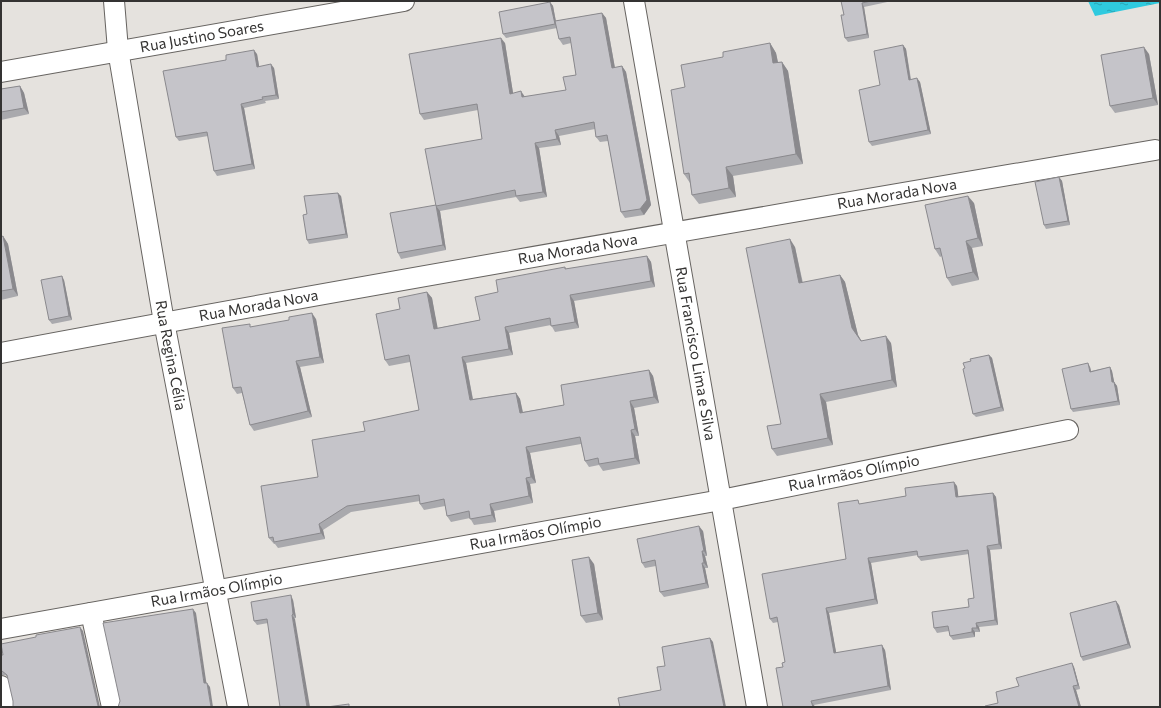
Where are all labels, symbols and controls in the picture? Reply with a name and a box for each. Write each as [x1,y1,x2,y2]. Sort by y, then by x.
street label: Rua Justino Soares [138,16,265,55]
street label: Rua Morada Nova [836,174,958,212]
street label: Rua Morada Nova [516,229,639,268]
street label: Rua Francisco Lima e Silva [672,265,720,442]
street label: Rua Morada Nova [197,285,320,324]
street label: Rua Regina Célia [152,299,191,412]
street label: Rua Irmãos Olímpio [786,450,921,494]
street label: Rua Irmãos Olímpio [468,512,603,553]
street label: Rua Irmãos Olímpio [149,569,284,610]

